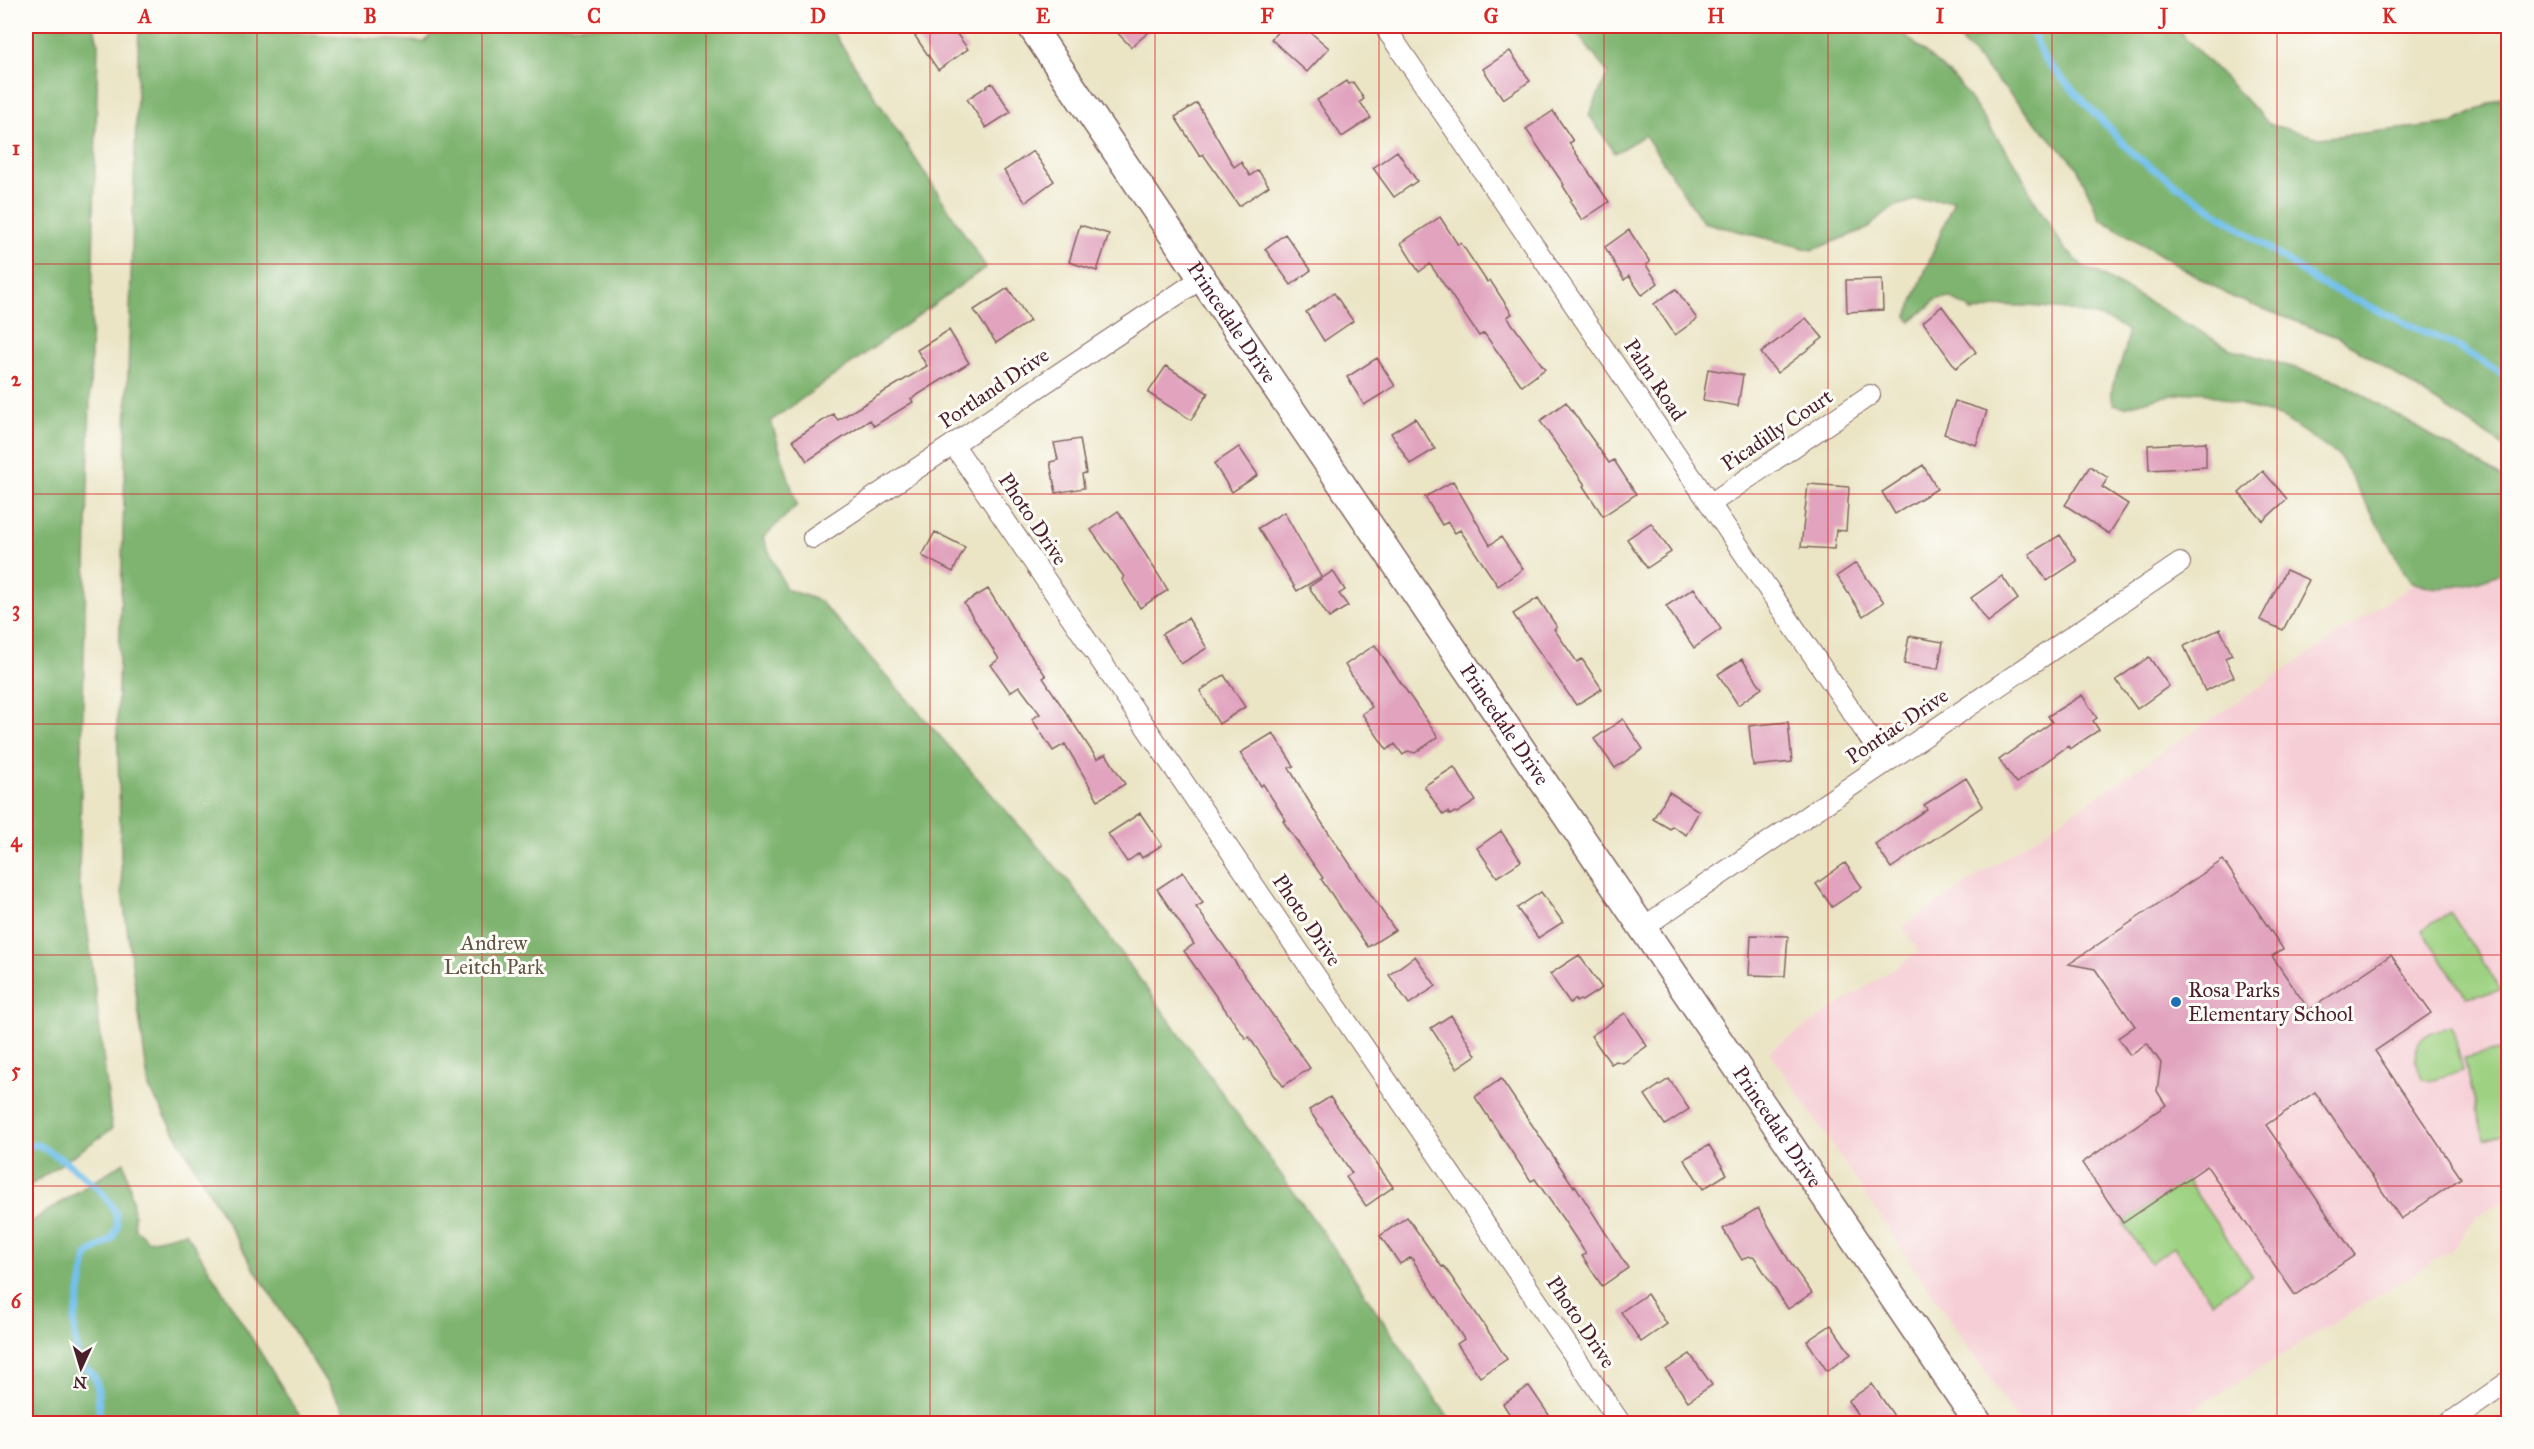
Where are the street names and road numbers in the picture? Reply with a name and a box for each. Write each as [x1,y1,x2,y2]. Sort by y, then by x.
street label: Princedale Drive [1181,256,1283,388]
street label: Palm Road [1618,334,1692,426]
street label: Portland Drive [934,342,1054,434]
street label: Picadilly Court [1716,383,1838,477]
street label: Photo Drive [993,468,1073,570]
street label: Princedale Drive [1454,659,1555,791]
street label: Pontiac Drive [1841,682,1953,770]
street label: Photo Drive [1267,869,1347,971]
street label: Princedale Drive [1727,1061,1828,1193]
street label: Photo Drive [1541,1271,1621,1373]

